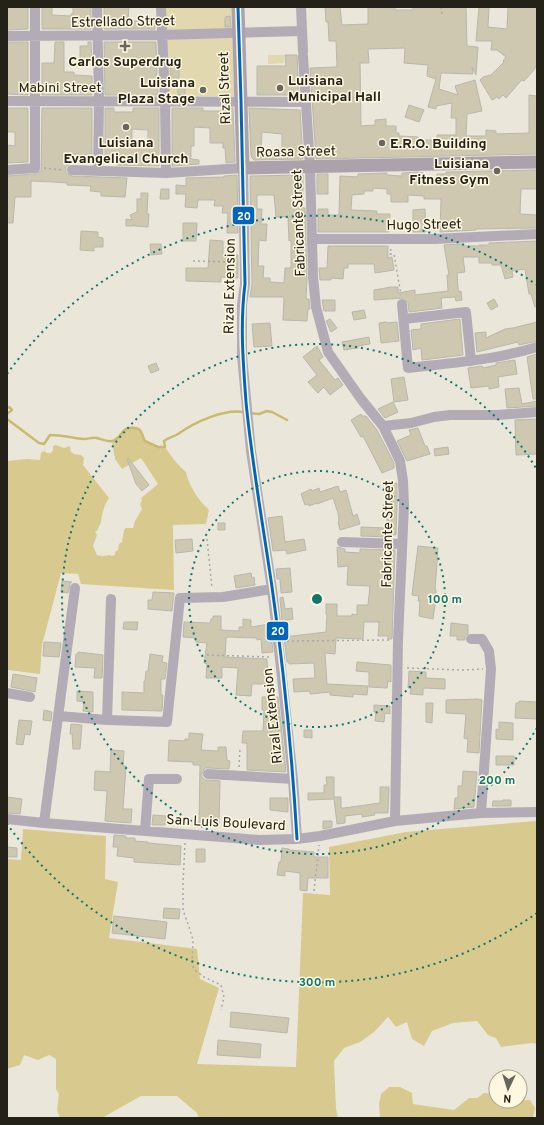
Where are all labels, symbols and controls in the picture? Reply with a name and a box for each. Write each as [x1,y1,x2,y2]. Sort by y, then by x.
street label: Estrellado Street [71,13,175,32]
marker: Carlos Superdrug [120,41,130,51]
street label: Rizal Street [216,51,235,125]
place label: Carlos Superdrug [68,54,182,71]
place label: Luisiana Municipal Hall [288,73,381,106]
place label: Luisiana Plaza Stage [118,75,195,108]
street label: Mabini Street [19,80,101,97]
marker: Luisiana Municipal Hall [275,83,285,93]
marker: Luisiana Plaza Stage [198,85,208,95]
marker: Luisiana Evangelical Church [121,122,131,132]
place label: Luisiana Evangelical Church [63,135,189,168]
place label: E.R.O. Building [390,136,487,153]
marker: E.R.O. Building [377,138,387,148]
street label: Roasa Street [256,143,336,162]
place label: Luisiana Fitness Gym [409,156,489,189]
marker: Luisiana Fitness Gym [492,166,502,176]
street label: Fabricante Street [289,169,310,277]
line badge: 20 [232,206,255,225]
text: 20 [237,210,251,224]
street label: Hugo Street [386,216,462,235]
street label: Rizal Extension [221,238,240,334]
street label: Fabricante Street [379,480,398,588]
centre of rings [310,592,324,606]
text: 100 m [428,592,462,608]
line badge: 20 [266,621,289,641]
text: 20 [271,625,285,639]
street label: Rizal Extension [260,667,287,765]
text: 200 m [479,773,515,789]
street label: San Luis Boulevard [166,812,286,835]
text: 300 m [299,975,335,991]
north arrow [488,1069,528,1109]
text: N [503,1091,512,1105]

